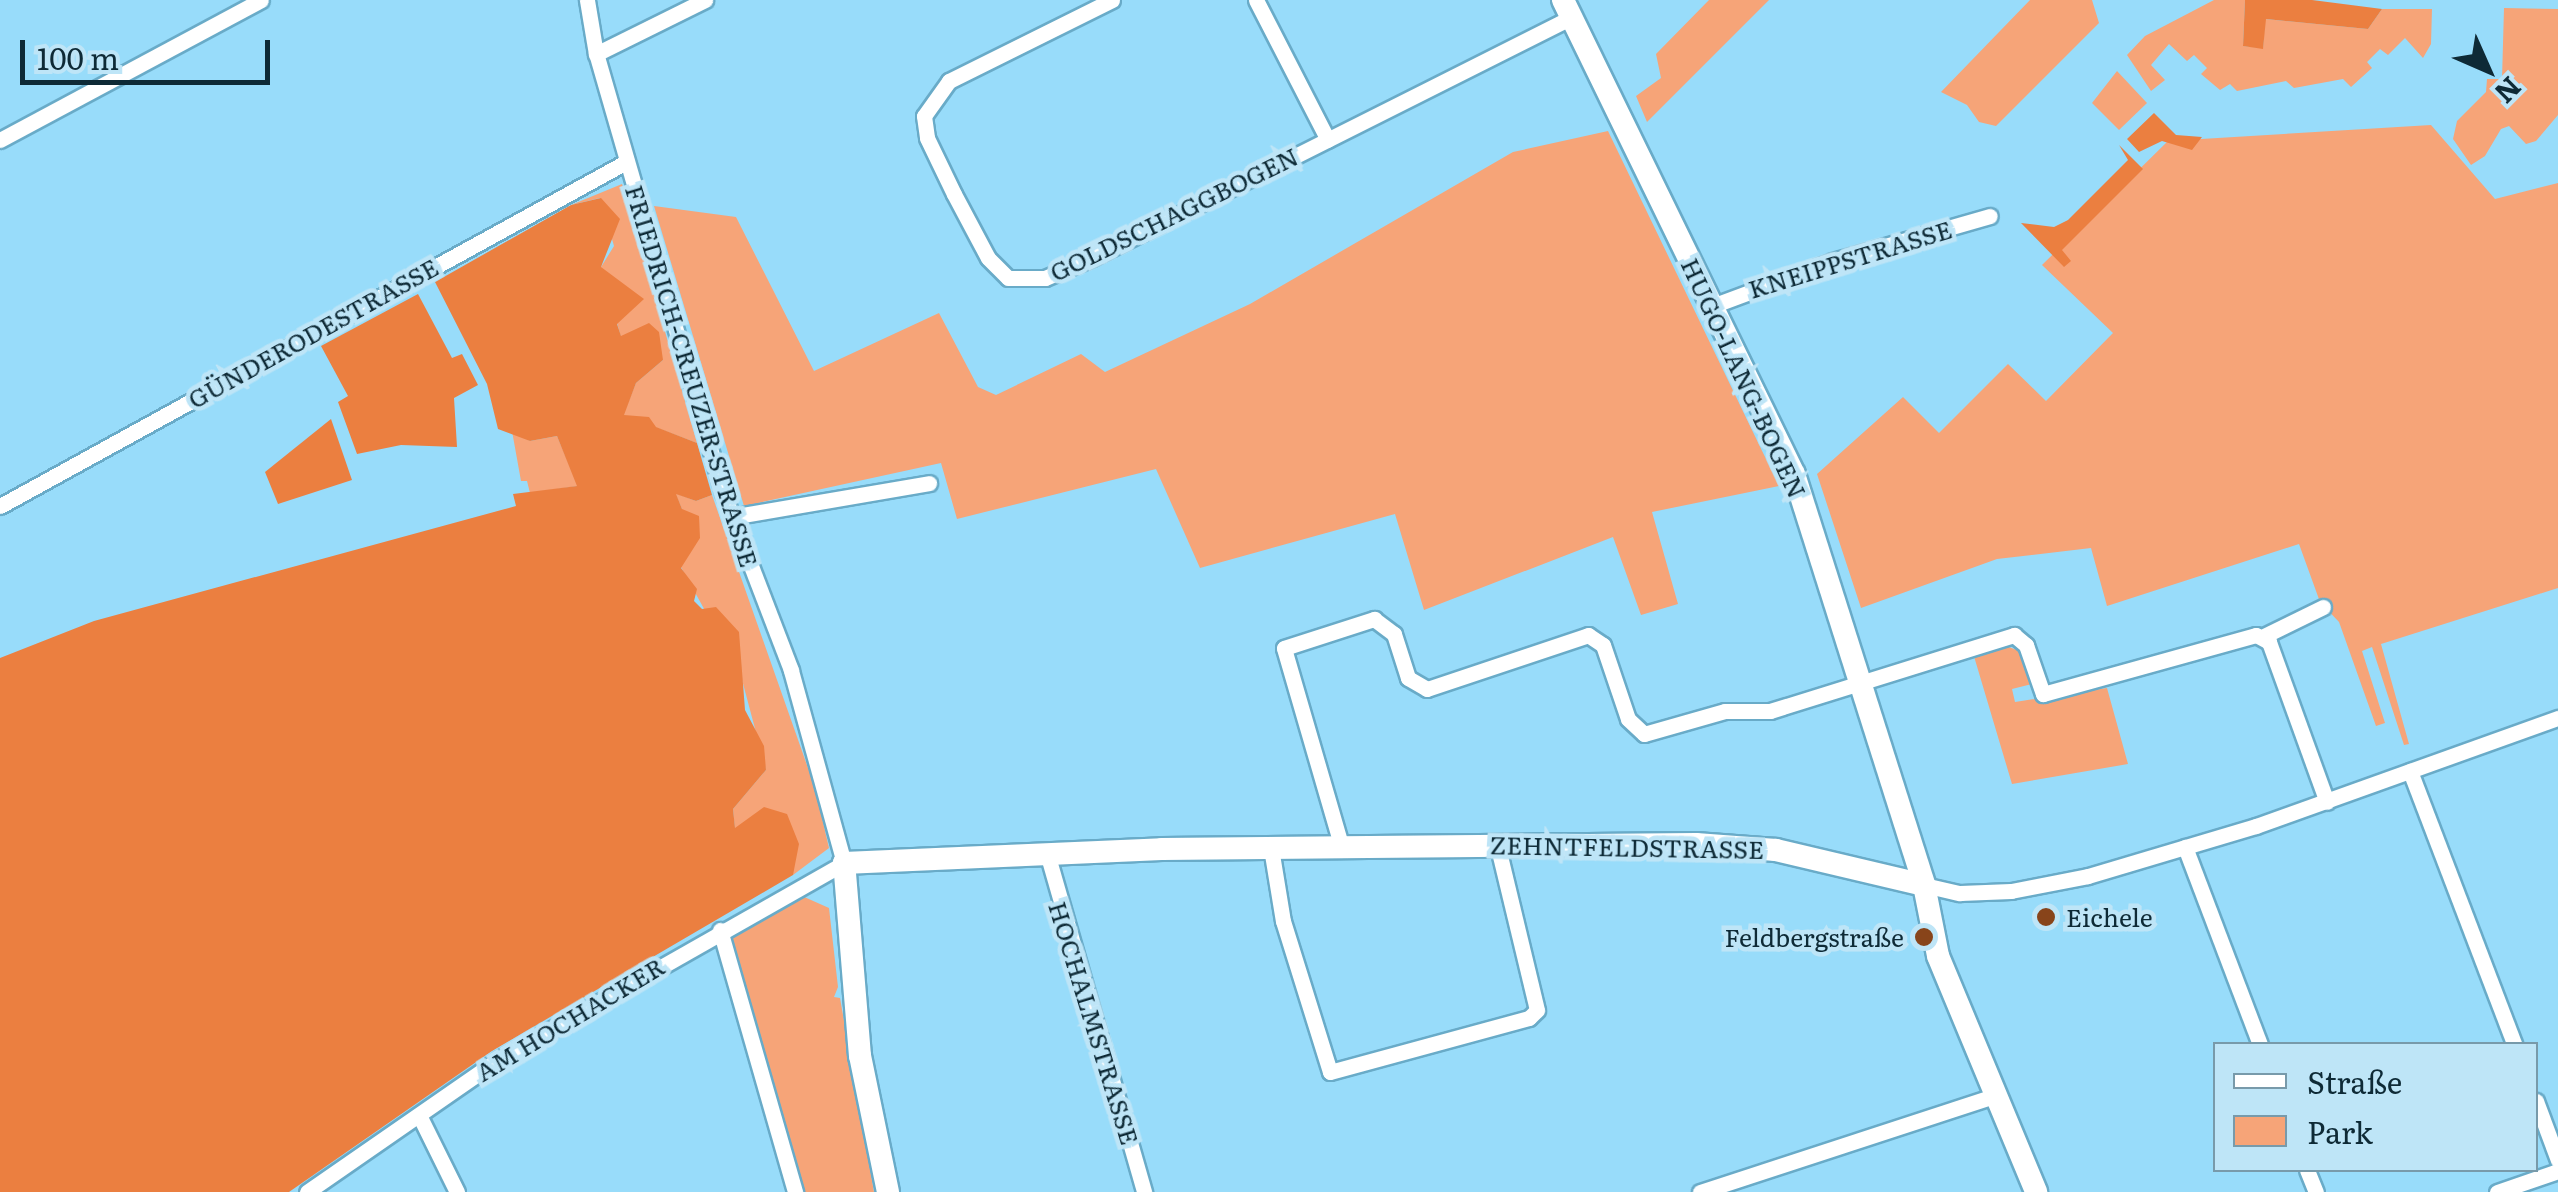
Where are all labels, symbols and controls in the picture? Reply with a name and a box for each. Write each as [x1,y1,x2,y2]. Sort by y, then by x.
scale bar [25,20,275,82]
north arrow [2438,20,2538,120]
text: 100 m [37,35,119,79]
text: N [2486,68,2532,114]
street label: GOLDSCHAGGBOGEN [1045,141,1303,287]
street label: FRIEDRICH-CREUZER-STRASSE [619,181,765,571]
street label: KNEIPPSTRASSE [1745,214,1955,304]
street label: GÜNDERODESTRASSE [183,252,443,414]
street label: HUGO-LANG-BOGEN [1675,253,1813,503]
street label: ZEHNTFELDSTRASSE [1490,830,1764,864]
street label: HOCHALMSTRASSE [1043,898,1145,1148]
place label: Eichele [2066,902,2153,932]
marker: Eichele [2035,906,2057,928]
place label: Feldbergstraße [1725,922,1904,952]
marker: Feldbergstraße [1913,926,1935,948]
street label: AM HOCHACKER [470,951,670,1087]
legend [2213,1042,2538,1172]
text: Straße [2307,1059,2402,1103]
text: Park [2307,1109,2373,1153]

